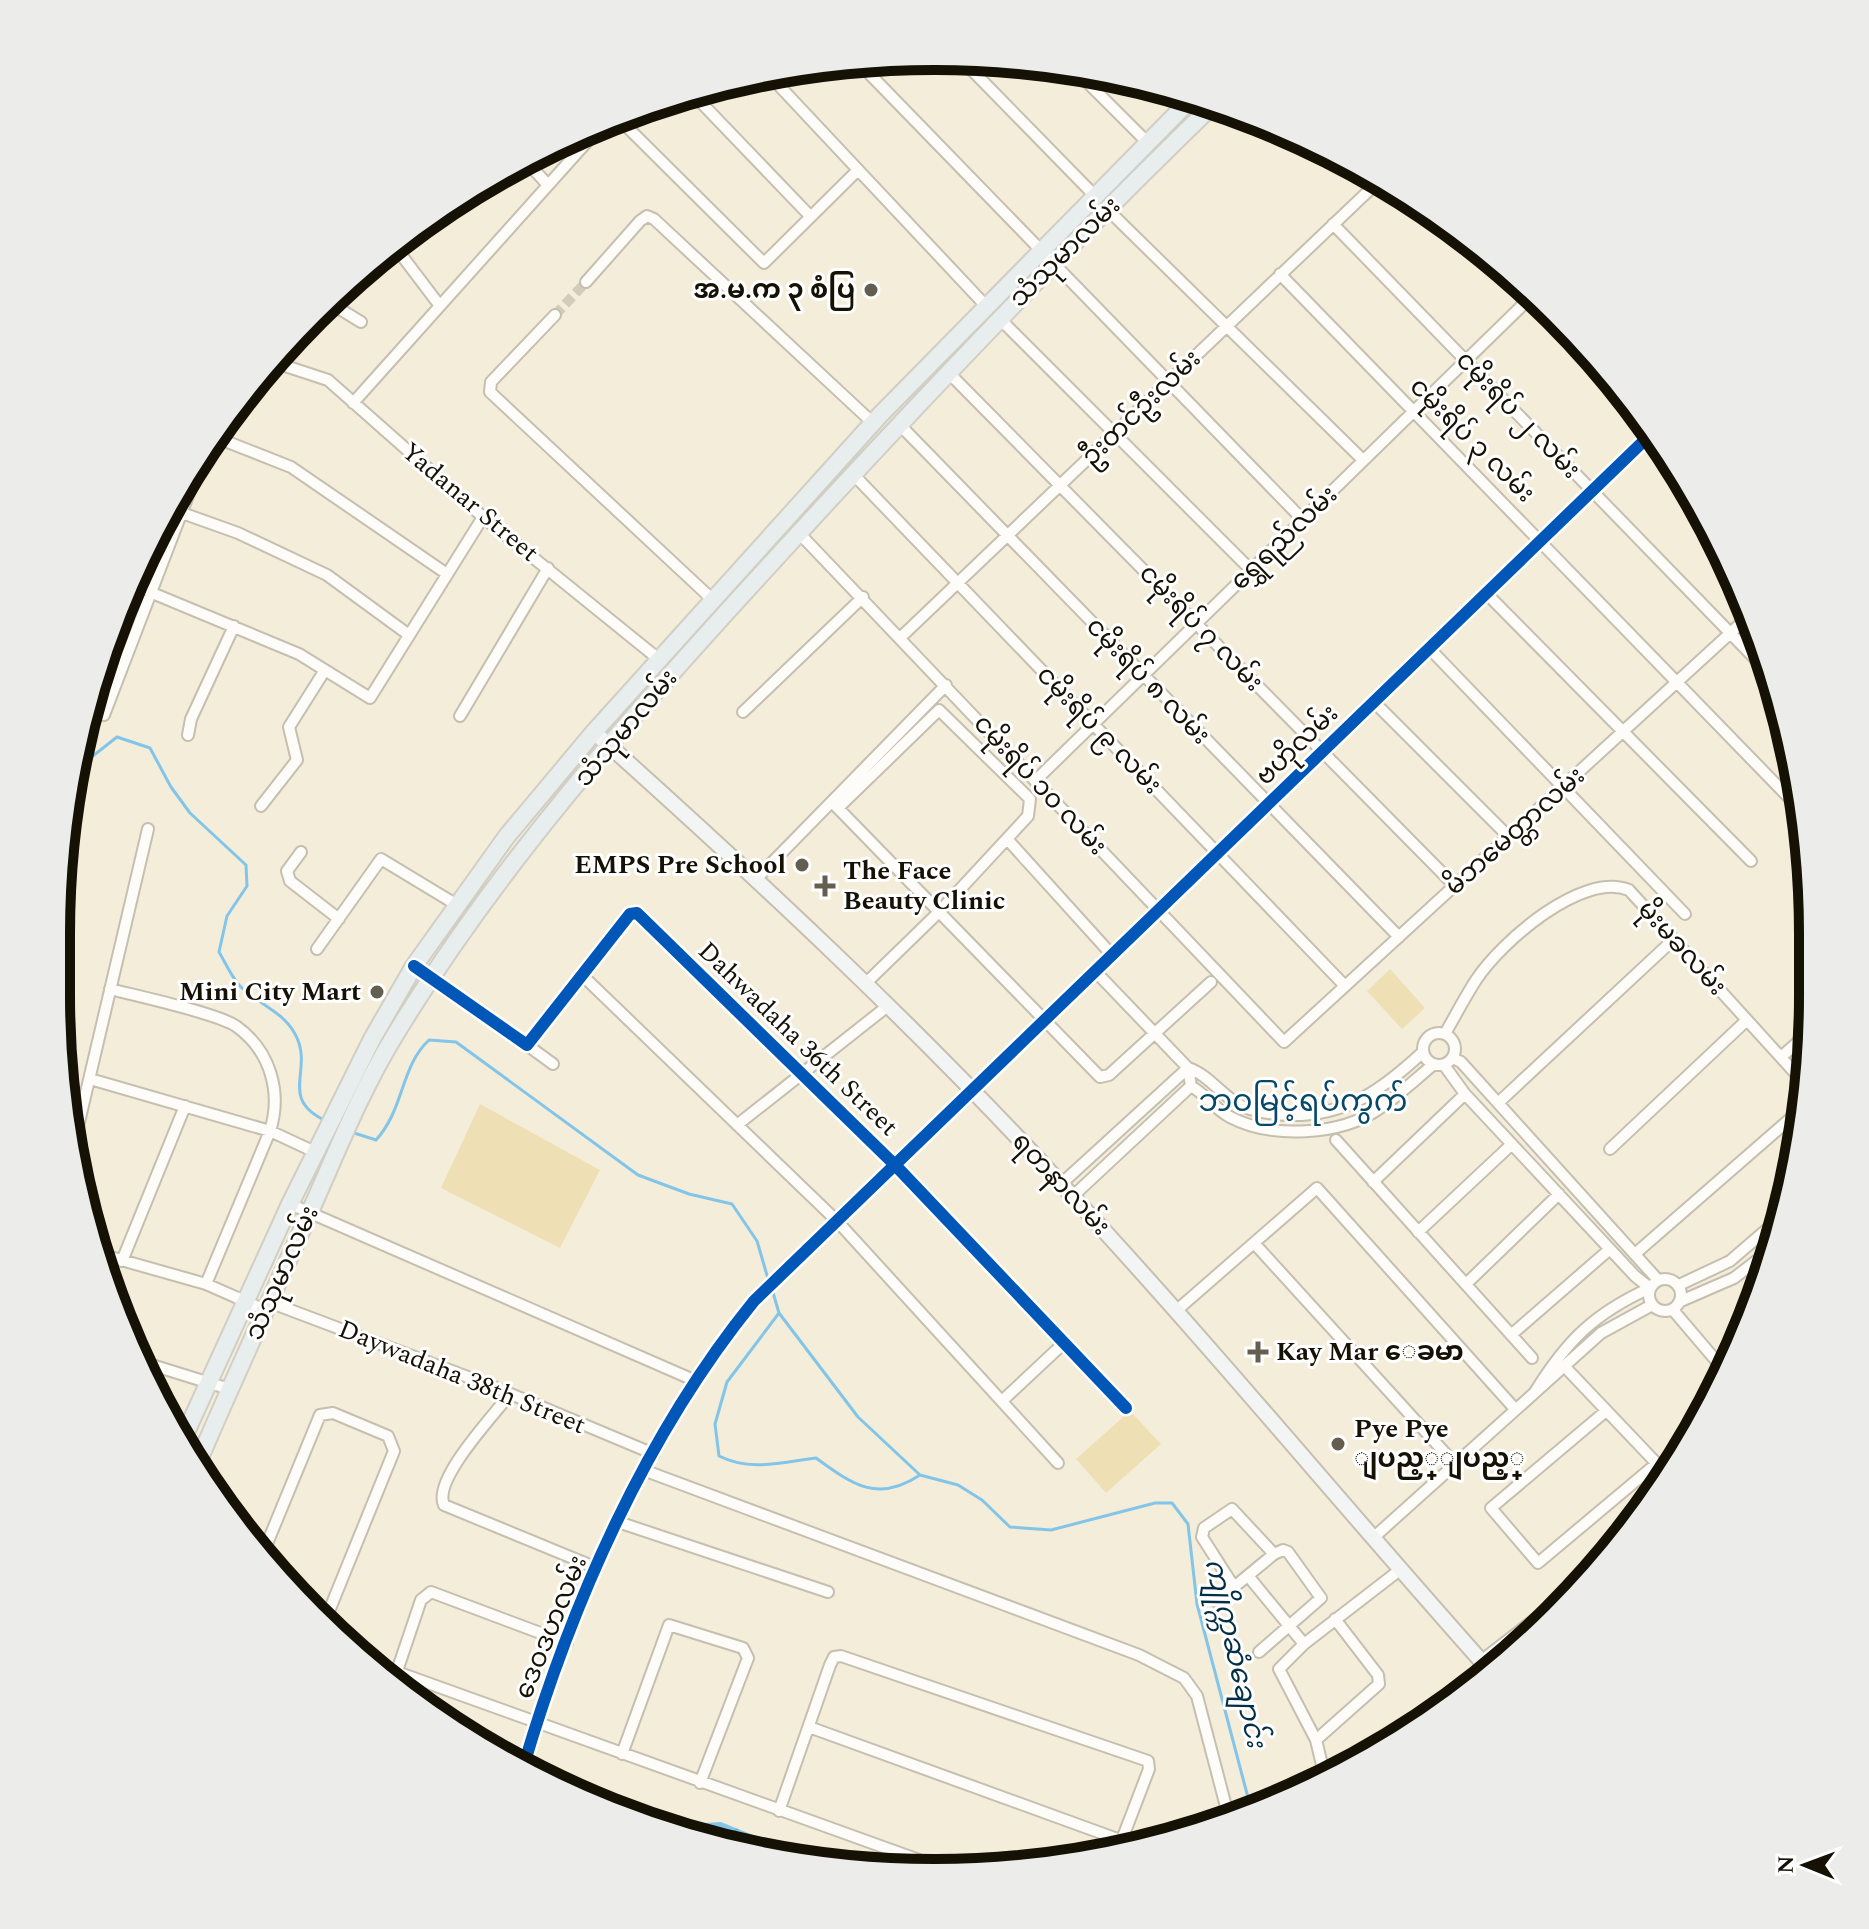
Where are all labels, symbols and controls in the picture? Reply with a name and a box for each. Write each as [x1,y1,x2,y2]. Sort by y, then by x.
street label: သံသုမာလမ်း [1000,187,1130,317]
place label: အ.မ.က ၃ စံပြ [694,270,855,311]
marker: အ.မ.က ၃ စံပြ [862,281,880,299]
street label: ဦးတင်ဦးလမ်း [1072,340,1210,476]
street label: ငမိုးရိပ် ၂ လမ်း [1446,342,1590,488]
street label: ငမိုးရိပ် ၃ လမ်း [1400,368,1544,512]
street label: Yadanar Street [392,432,548,572]
street label: ရွှေရည်လမ်း [1221,476,1347,600]
street label: ငမိုးရိပ် ၇ လမ်း [1129,555,1273,701]
street label: ငမိုးရိပ် ၈ လမ်း [1076,608,1220,754]
street label: ငမိုးရိပ် ၉ လမ်း [1027,656,1171,804]
street label: သံသုမာလမ်း [564,660,688,796]
street label: ဗဟိုလမ်း [1246,695,1348,795]
street label: ငမိုးရိပ် ၁၀ လမ်း [964,705,1116,865]
street label: မိဘမေတ္တာလမ်း [1436,757,1594,905]
place label: EMPS Pre School [574,845,786,885]
place label: The Face Beauty Clinic [843,851,1005,921]
marker: EMPS Pre School [793,856,811,874]
marker: The Face Beauty Clinic [814,875,836,897]
street label: မိုးမခလမ်း [1628,891,1736,1005]
street label: Dahwadaha 36th Street [688,932,908,1146]
place label: Mini City Mart [179,972,361,1012]
marker: Mini City Mart [368,983,386,1001]
district label: ဘဝမြင့်ရပ်ကွက် [1199,1079,1407,1126]
street label: ရတနာလမ်း [1002,1123,1120,1245]
street label: သံသုမာလမ်း [234,1199,330,1347]
street label: Daywadaha 38th Street [332,1309,592,1445]
place label: Kay Mar ေခမာ [1276,1332,1464,1372]
marker: Kay Mar ေခမာ [1247,1341,1269,1363]
place label: Pye Pye ျပည့္ျပည့္ [1354,1409,1525,1480]
marker: Pye Pye ျပည့္ျပည့္ [1329,1435,1347,1453]
street label: ဒေဝဒဟလမ်း [504,1549,598,1705]
water label: ကျိုက္ကဆံချောင်း [1191,1554,1278,1754]
north arrow [1765,1825,1845,1905]
text: N [1770,1855,1803,1874]

